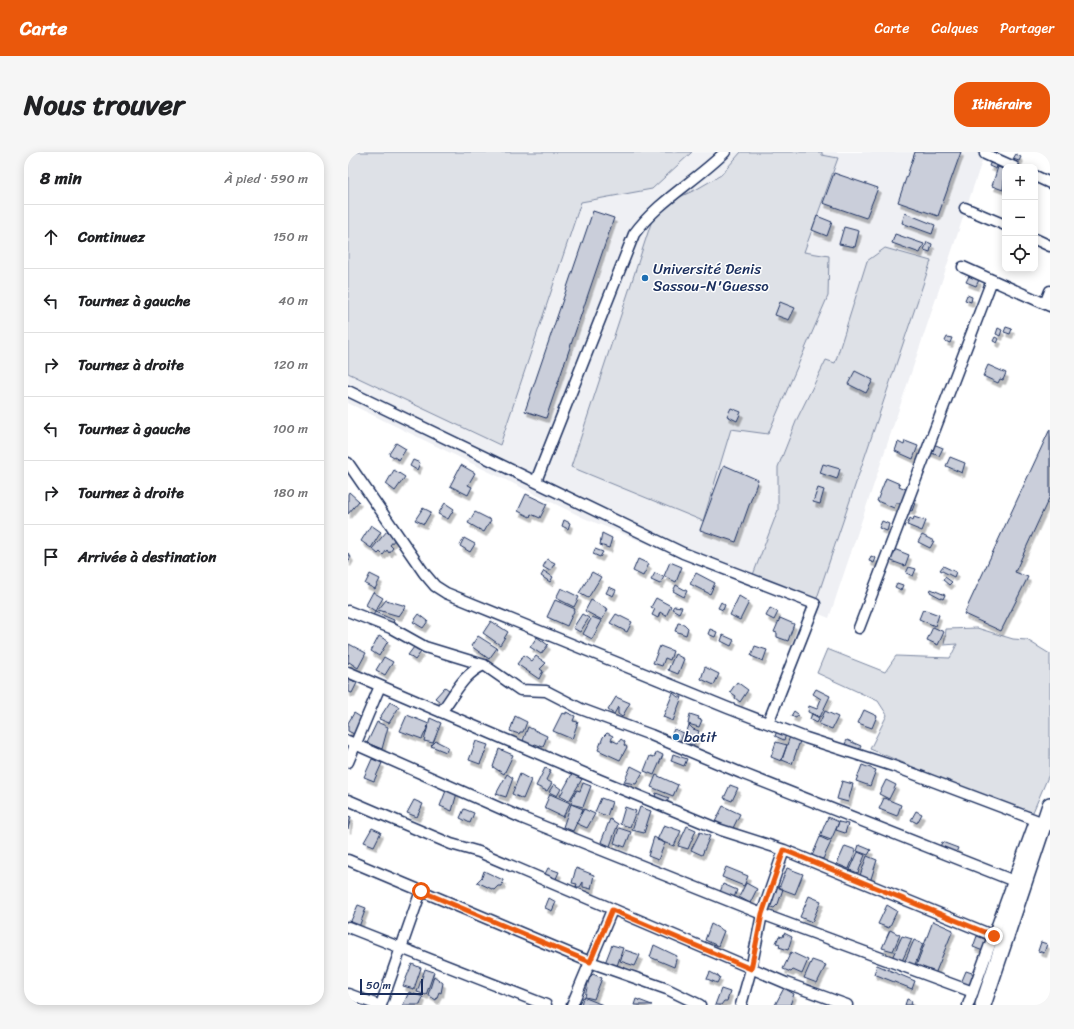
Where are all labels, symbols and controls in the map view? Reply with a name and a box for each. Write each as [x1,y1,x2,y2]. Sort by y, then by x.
text: Carte [20,12,67,45]
text: Carte [875,16,909,41]
text: Calques [931,16,978,41]
text: Partager [1000,16,1054,41]
text: Nous trouver [24,80,184,129]
button: Itinéraire [954,82,1050,127]
text: 8 min [40,163,82,193]
map controls [1002,164,1038,272]
button: + [1002,164,1038,200]
text: À pied · 590 m [224,167,308,190]
button: − [1002,200,1038,236]
text: Continuez [78,224,145,250]
text: 150 m [273,225,308,248]
icon: ahead [40,226,62,248]
button: locate [1002,236,1038,272]
place label: Université Denis Sassou-N'Guesso [653,256,769,299]
marker: Université Denis Sassou-N'Guesso [640,273,650,283]
text: Tournez à gauche [78,288,190,314]
text: 40 m [278,289,308,312]
icon: left [40,290,62,312]
text: Tournez à droite [78,352,184,378]
text: 120 m [273,353,308,376]
icon: right [40,354,62,376]
text: Tournez à gauche [78,416,190,442]
text: 100 m [273,417,308,440]
icon: left [40,418,62,440]
text: Tournez à droite [78,480,184,506]
text: 180 m [273,481,308,504]
icon: right [40,482,62,504]
text: Arrivée à destination [78,544,216,570]
icon: arrive [40,546,62,568]
place label: batit [684,724,717,750]
marker: batit [671,732,681,742]
route start [412,882,430,900]
route end [985,927,1003,945]
text: 50 m [366,976,391,995]
scale bar [360,977,423,996]

